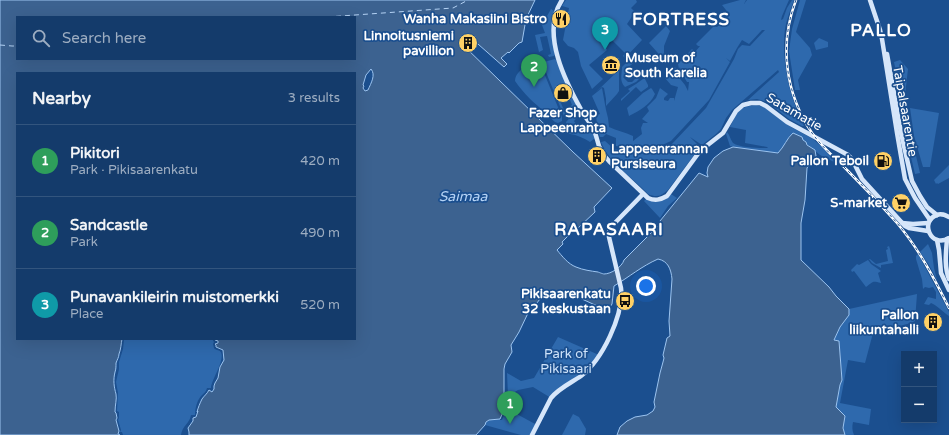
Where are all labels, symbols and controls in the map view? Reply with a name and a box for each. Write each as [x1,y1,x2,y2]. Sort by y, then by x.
restaurant icon: Wanha Makasiini Bistro [550,8,572,30]
district label: FORTRESS [632,9,730,30]
place label: Wanha Makasiini Bistro [403,11,547,27]
search box [16,16,356,60]
pin: 3 [592,17,618,50]
district label: PALLO [850,20,912,41]
icon: search [30,27,52,49]
place label: Linnoitusniemi pavillion [363,28,454,59]
text: Search here [62,29,146,47]
building icon: Linnoitusniemi pavillion [457,32,479,54]
place label: Museum of South Karelia [625,50,707,81]
pin: 2 [521,54,547,87]
museum icon: Museum of South Karelia [600,54,622,76]
street label: Taipalsaarentie [889,64,921,158]
shop icon: Fazer Shop Lappeenranta [552,82,574,104]
text: Nearby [32,88,91,109]
text: 3 results [288,90,340,106]
street label: Satamatie [763,90,825,134]
place label: Fazer Shop Lappeenranta [520,105,606,136]
place label: Lappeenrannan Pursiseura [611,141,708,172]
text: Pikitori [70,144,120,162]
building icon: Lappeenrannan Pursiseura [586,145,608,167]
fuel station icon: Pallon Teboil [872,150,894,172]
text: 1 [41,153,49,169]
text: 420 m [300,153,340,169]
place label: Pallon Teboil [791,153,869,169]
text: Park · Pikisaarenkatu [70,162,198,178]
water label: Saimaa [439,188,488,205]
supermarket icon: S-market [890,192,912,214]
place label: S-market [830,195,887,211]
text: Sandcastle [70,216,148,234]
district label: RAPASAARI [554,219,664,240]
text: 2 [41,225,49,241]
text: 490 m [300,225,340,241]
text: Park [70,234,98,250]
your location [636,276,656,296]
place label: Pikisaarenkatu 32 keskustaan [521,286,611,317]
text: Punavankileirin muistomerkki [70,288,279,306]
bus stop icon: Pikisaarenkatu 32 keskustaan [614,290,636,312]
text: 3 [41,297,49,313]
text: 520 m [300,297,340,313]
text: Place [70,306,103,322]
place label: Pallon liikuntahalli [849,307,919,338]
building icon: Pallon liikuntahalli [922,311,944,333]
park label: Park of Pikisaari [540,346,592,377]
map controls [901,351,937,423]
button: + [901,351,937,387]
button: − [901,387,937,423]
pin: 1 [497,391,523,424]

